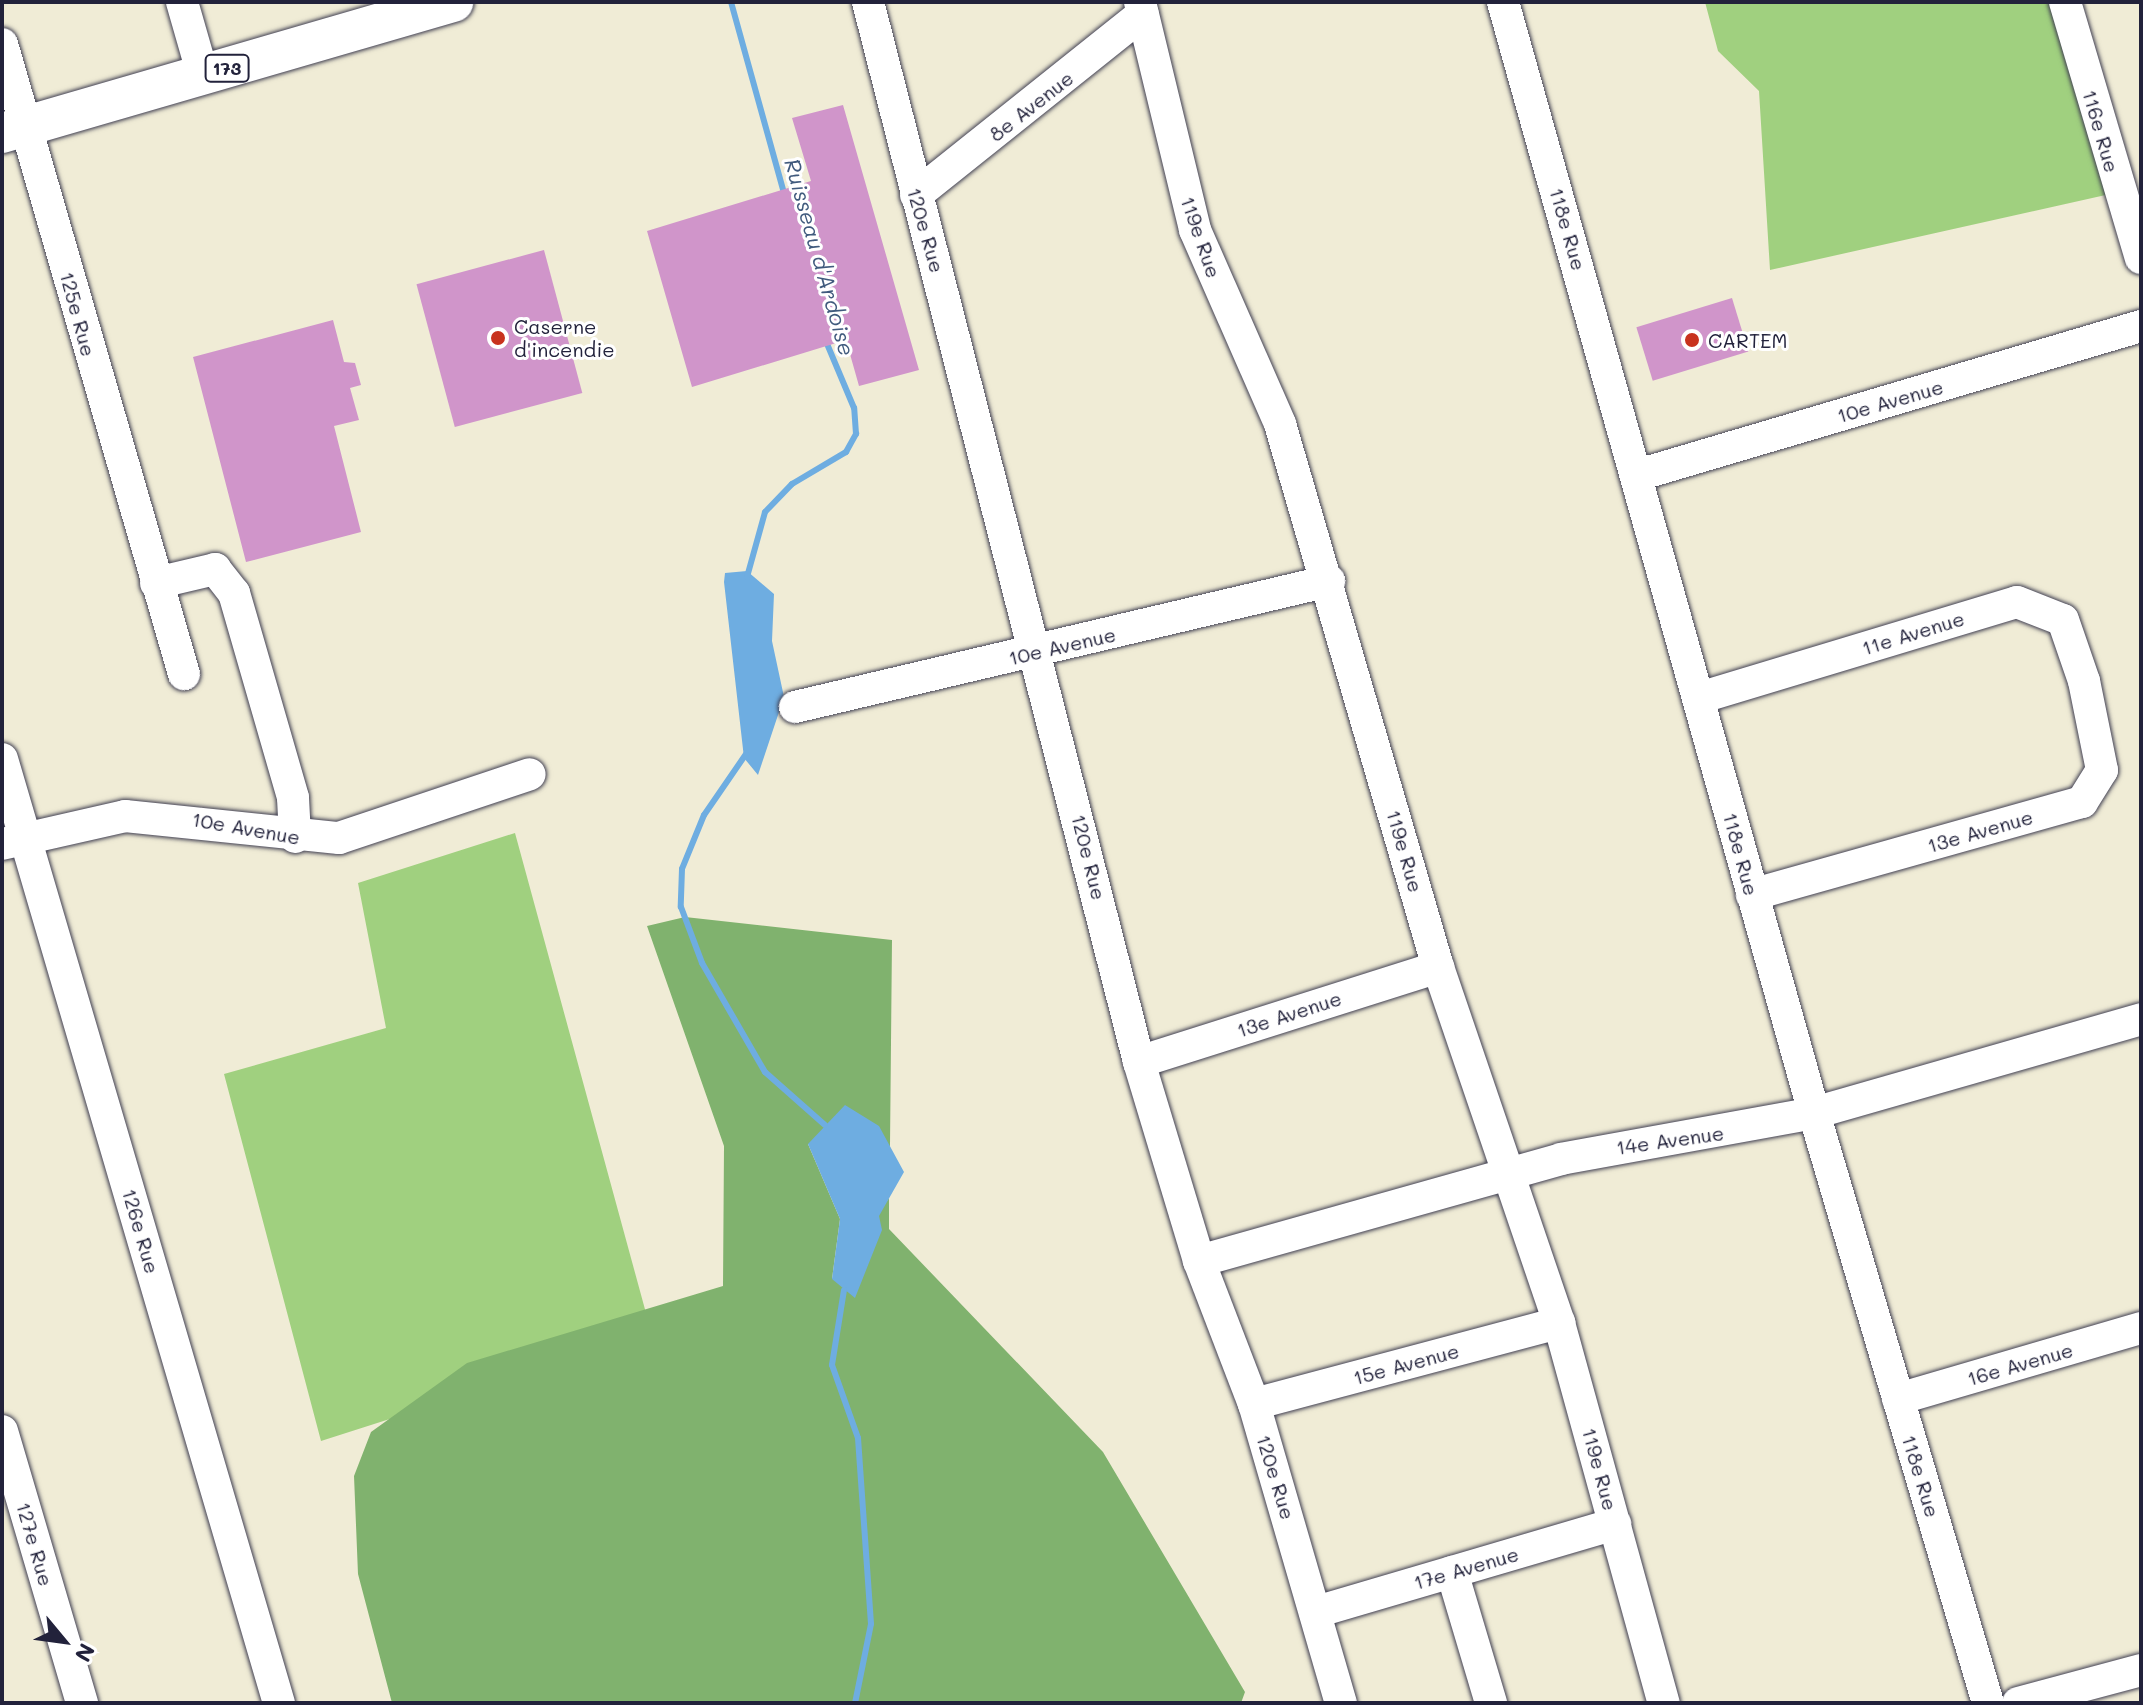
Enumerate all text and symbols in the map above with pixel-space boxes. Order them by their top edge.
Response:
road number: 173 [203,54,251,82]
street label: 8e Avenue [984,66,1078,146]
street label: 116e Rue [2078,87,2124,175]
water label: Ruisseau d'Ardoise [779,155,861,359]
street label: 120e Rue [902,185,950,275]
street label: 118e Rue [1545,185,1591,273]
street label: 119e Rue [1176,193,1226,281]
street label: 125e Rue [55,269,101,359]
place label: Caserne d'incendie [514,314,615,361]
place label: CARTEM [1708,328,1787,352]
marker: Caserne d'incendie [489,329,507,347]
marker: CARTEM [1683,331,1701,349]
street label: 10e Avenue [1834,374,1946,428]
street label: 11e Avenue [1859,606,1967,660]
street label: 10e Avenue [1006,622,1118,670]
street label: 13e Avenue [1924,804,2036,858]
street label: 10e Avenue [190,807,302,849]
street label: 119e Rue [1382,807,1428,895]
street label: 118e Rue [1718,810,1764,898]
street label: 120e Rue [1067,812,1111,902]
street label: 13e Avenue [1234,986,1344,1042]
street label: 14e Avenue [1615,1121,1725,1159]
street label: 126e Rue [117,1186,165,1276]
street label: 16e Avenue [1964,1337,2076,1391]
street label: 15e Avenue [1350,1338,1462,1390]
street label: 119e Rue [1577,1425,1623,1513]
street label: 120e Rue [1252,1432,1300,1522]
street label: 118e Rue [1897,1432,1945,1520]
street label: 127e Rue [12,1499,58,1589]
street label: 17e Avenue [1411,1542,1521,1594]
north arrow [24,1601,104,1681]
text: N [69,1639,102,1667]

